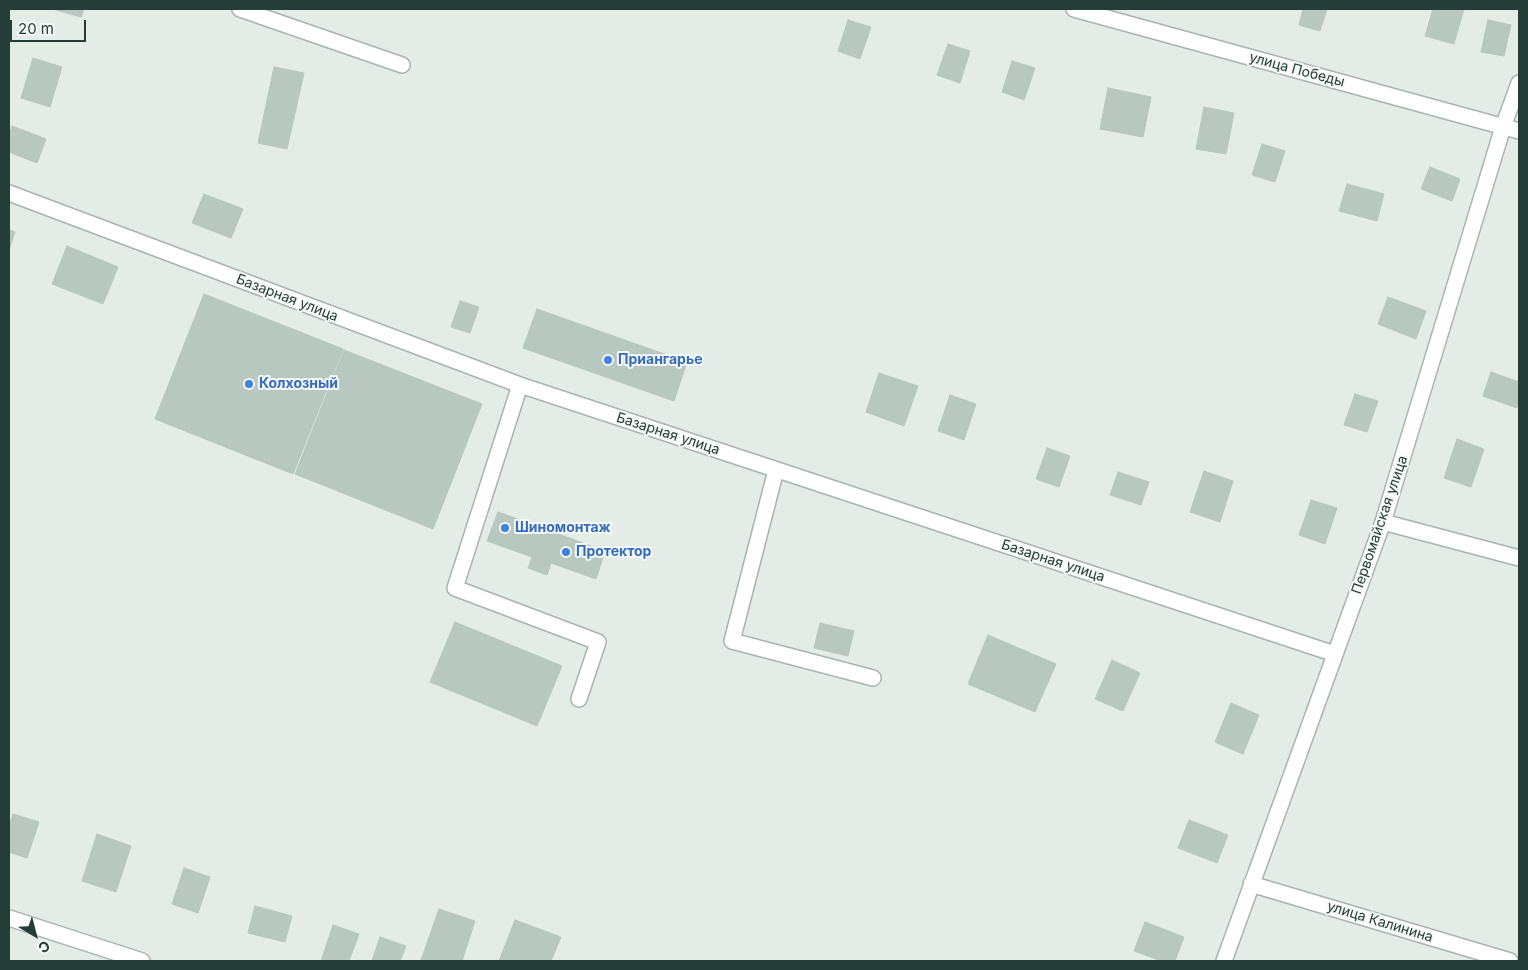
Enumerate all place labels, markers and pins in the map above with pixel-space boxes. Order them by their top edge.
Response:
place label: Приангарье [618,352,703,368]
marker: Приангарье [602,354,614,366]
place label: Колхозный [259,376,338,392]
marker: Колхозный [243,378,255,390]
place label: Шиномонтаж [515,520,611,536]
marker: Шиномонтаж [499,522,511,534]
place label: Протектор [576,544,651,560]
marker: Протектор [560,546,572,558]

